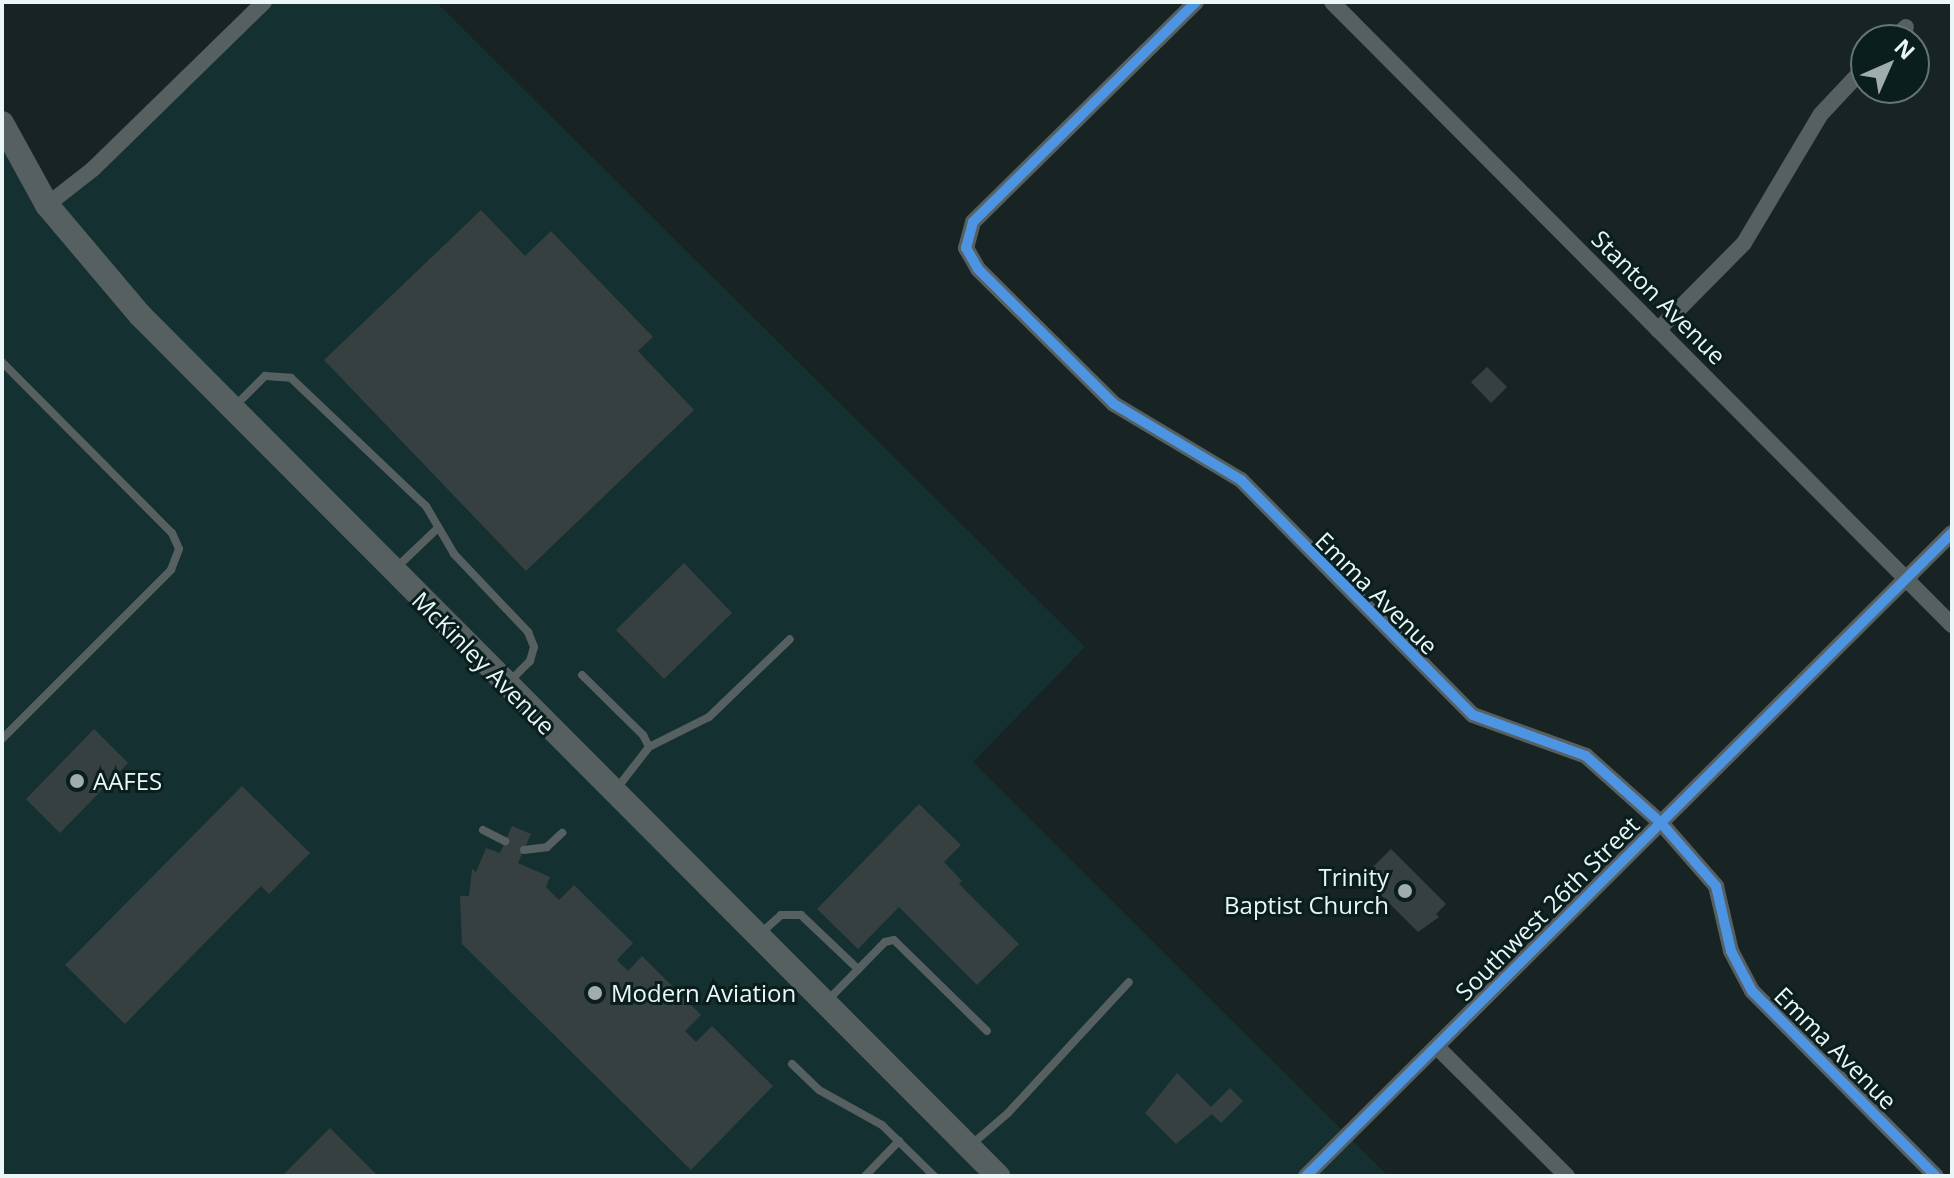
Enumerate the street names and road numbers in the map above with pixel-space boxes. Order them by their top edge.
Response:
street label: Stanton Avenue [1586,224,1732,370]
street label: Emma Avenue [1310,526,1444,660]
street label: McKinley Avenue [407,586,561,740]
street label: Southwest 26th Street [1449,810,1645,1006]
street label: Emma Avenue [1769,981,1903,1115]

